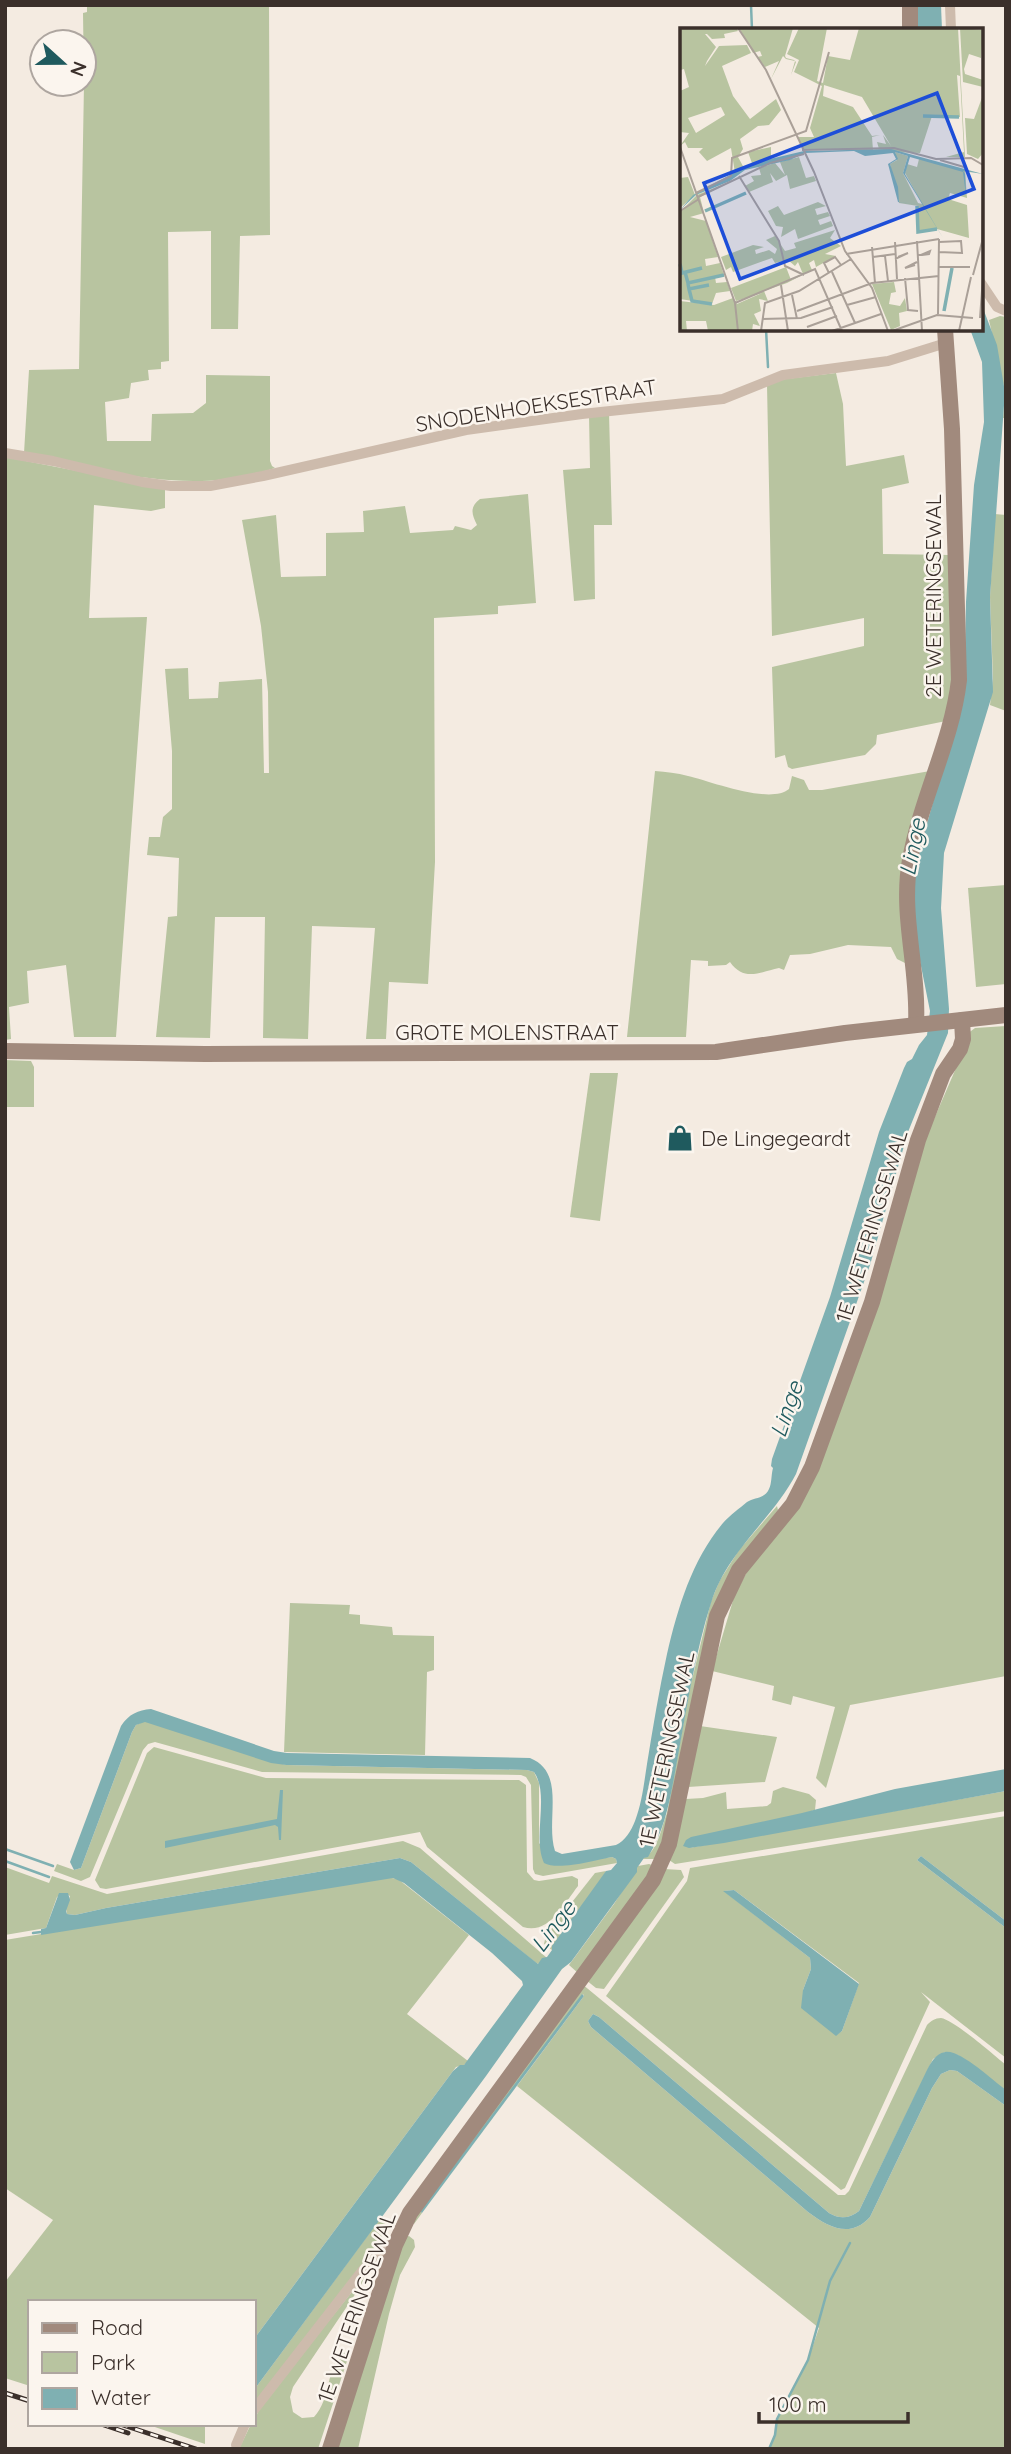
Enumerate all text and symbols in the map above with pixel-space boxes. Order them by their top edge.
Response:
north arrow [28,28,98,98]
inset map [680,28,983,331]
text: N [65,58,93,80]
street label: SNODENHOEKSESTRAAT [414,373,658,437]
street label: 2E WETERINGSEWAL [920,494,946,698]
water label: Linge [892,815,932,878]
street label: GROTE MOLENSTRAAT [395,1019,619,1045]
shop icon: De Lingegeardt [665,1123,695,1153]
place label: De Lingegeardt [701,1125,851,1151]
street label: 1E WETERINGSEWAL [829,1127,913,1325]
water label: Linge [763,1376,809,1441]
street label: 1E WETERINGSEWAL [633,1649,699,1849]
water label: Linge [524,1894,582,1958]
street label: 1E WETERINGSEWAL [311,2208,401,2406]
legend [28,2300,256,2426]
text: Road [91,2314,143,2340]
text: Park [91,2349,135,2375]
scale bar [759,2380,908,2424]
text: Water [91,2384,151,2410]
text: 100 m [769,2391,827,2417]

